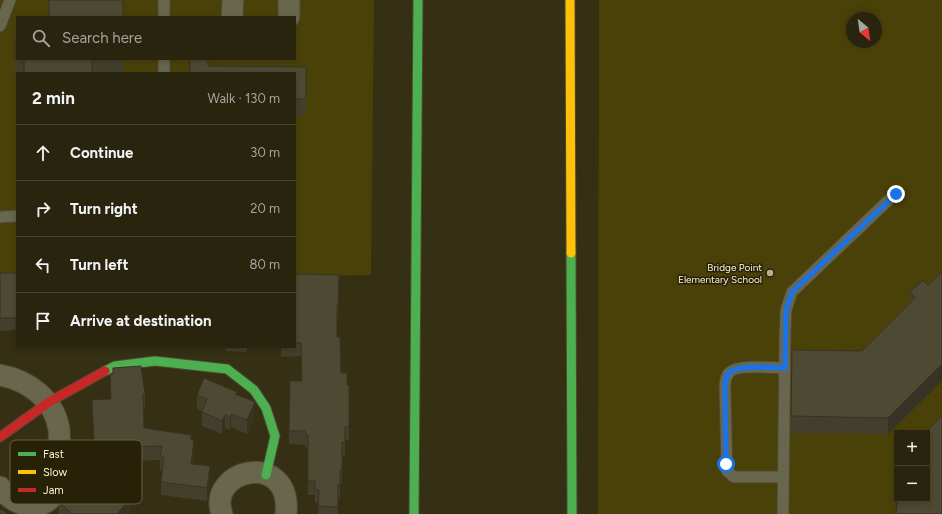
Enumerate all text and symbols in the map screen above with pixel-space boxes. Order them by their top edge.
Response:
north arrow [846,12,882,48]
search box [16,16,296,60]
icon: search [30,27,52,49]
text: Search here [62,29,142,47]
text: 2 min [32,88,75,108]
text: Walk · 130 m [207,91,280,106]
icon: ahead [32,142,54,164]
text: Continue [70,144,133,162]
text: 30 m [250,145,280,160]
route end [887,185,905,203]
icon: right [32,198,54,220]
text: Turn right [70,200,138,218]
text: 20 m [250,201,280,216]
icon: left [32,254,54,276]
text: Turn left [70,256,128,274]
text: 80 m [249,257,280,272]
place label: Bridge Point Elementary School [678,261,762,286]
marker: Bridge Point Elementary School [765,268,775,278]
icon: arrive [32,310,54,332]
text: Arrive at destination [70,312,211,330]
map controls [894,430,930,502]
button: + [894,430,930,466]
legend [10,440,142,504]
text: Fast [43,448,64,461]
route start [717,455,735,473]
text: Slow [43,466,67,479]
button: − [894,466,930,502]
text: Jam [43,484,64,497]

